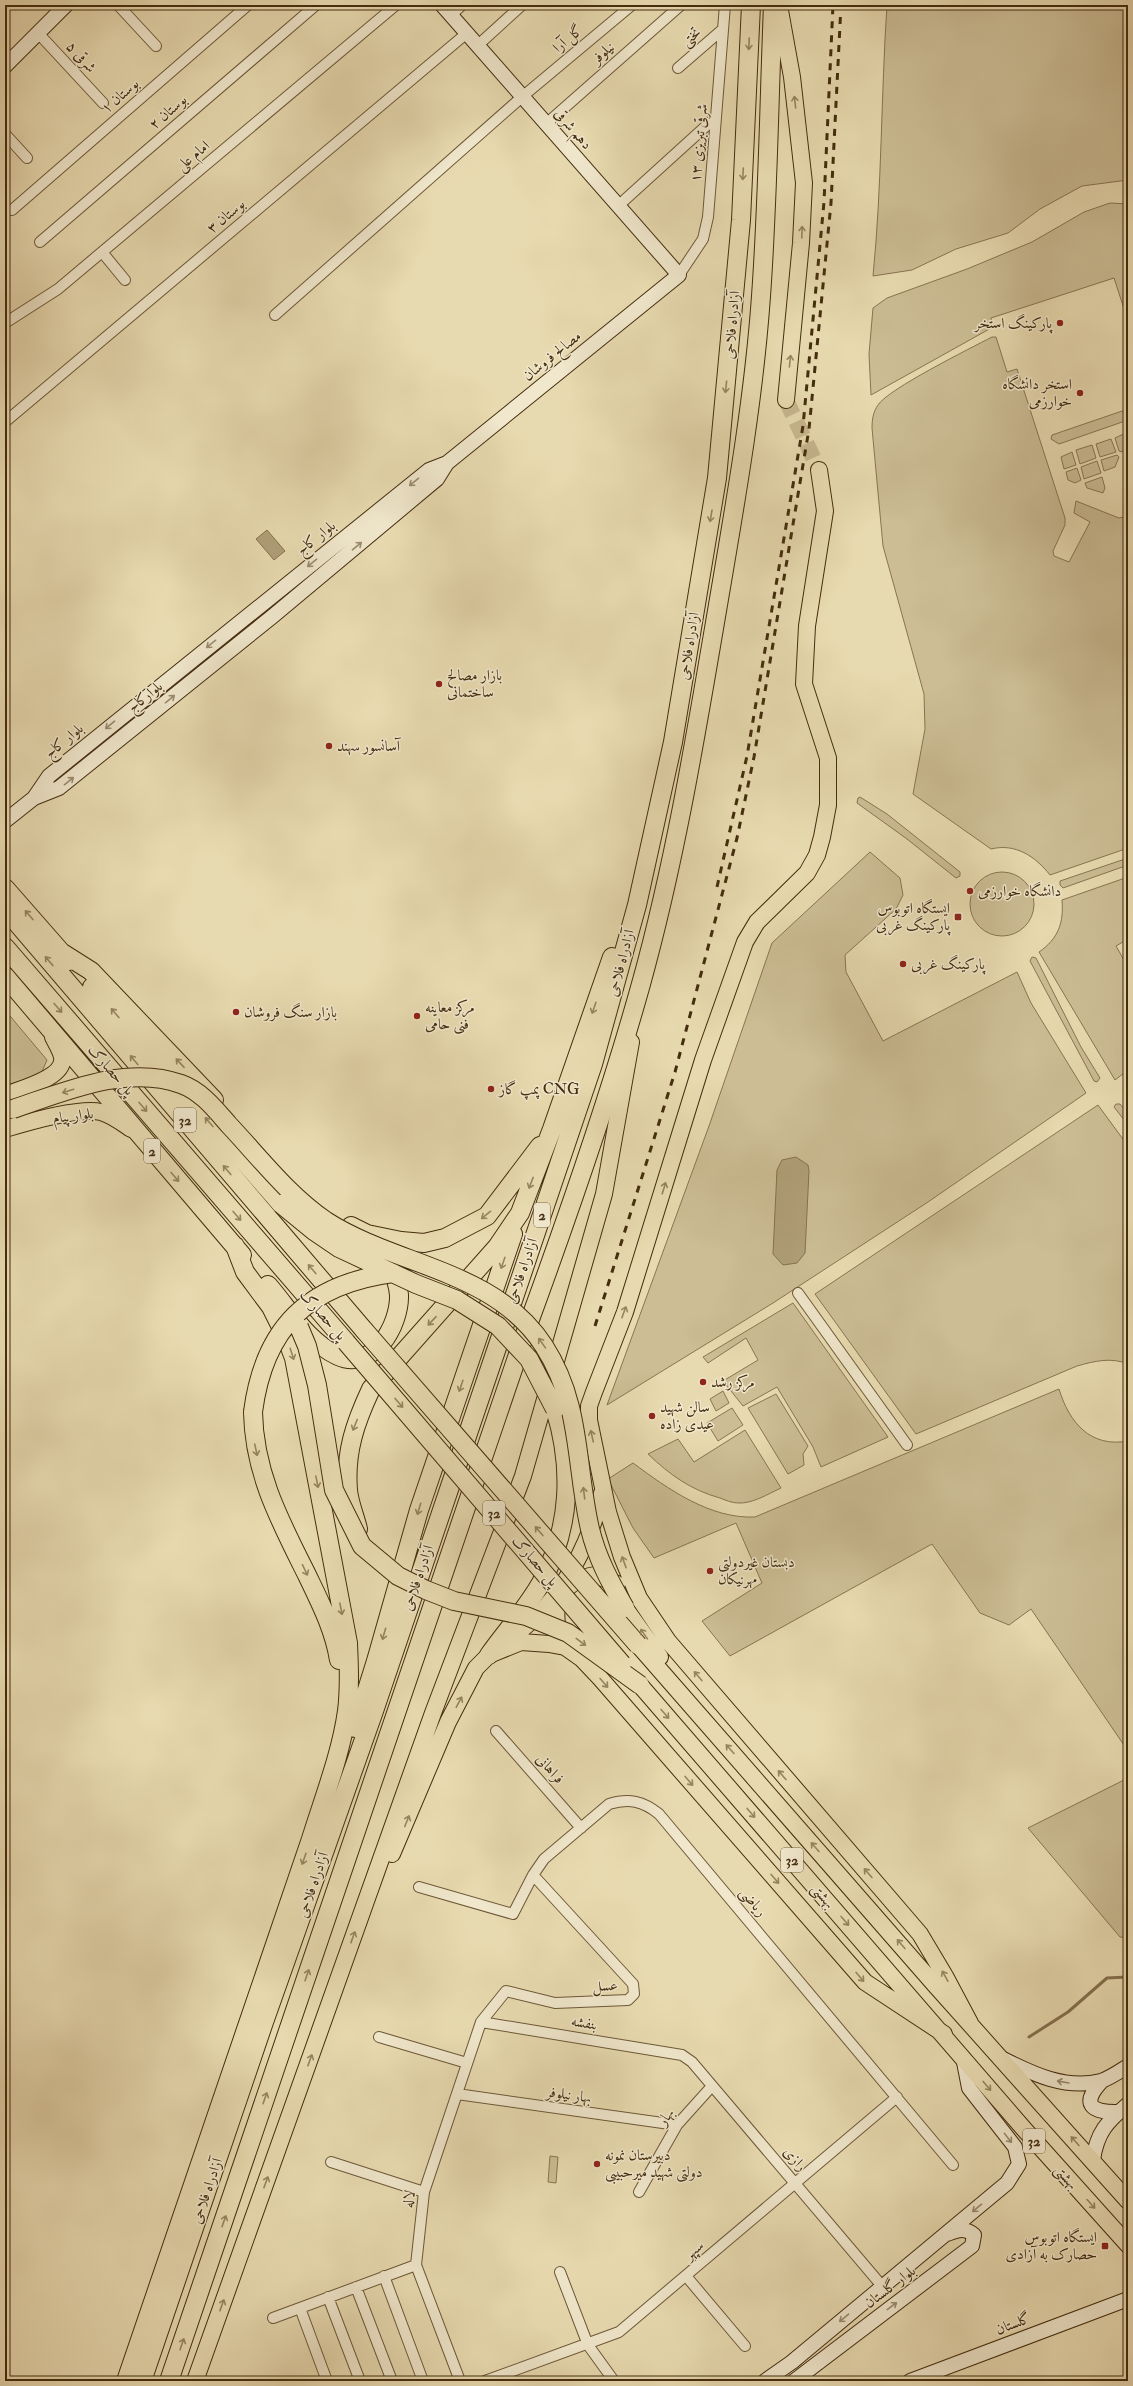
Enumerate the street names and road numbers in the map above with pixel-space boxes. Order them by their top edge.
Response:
street label: گل آرا [549,21,587,57]
street label: تختی [677,23,706,52]
street label: ۵ شرقی [62,37,100,77]
street label: نیلوفر [586,38,619,70]
street label: بوستان ۱ [97,74,143,118]
street label: بوستان ۲ [145,90,191,134]
street label: ۱۳ شرقی تبریزی [686,103,712,183]
street label: دهم شرقی [547,104,596,156]
street label: امام علی [172,136,216,178]
street label: بوستان ۳ [203,194,249,237]
street label: آزادراه فلاحی [720,288,745,360]
street label: مصالح فروشان [519,327,588,388]
street label: بلوار کاج [292,516,342,562]
street label: آزادراه فلاحی [674,609,704,681]
street label: بلوارکاج [123,677,169,719]
street label: بلوار کاج [41,719,90,765]
street label: آزادراه فلاحی [603,926,639,998]
street label: پل حصارک [83,1041,139,1101]
street label: بلوار پیام [52,1104,95,1131]
road number: 32 [174,1108,196,1132]
road number: 2 [144,1139,160,1163]
road number: 2 [534,1203,550,1227]
street label: آزادراه فلاحی [502,1234,543,1306]
street label: پل حصارک [295,1286,351,1346]
road number: 32 [483,1501,505,1525]
street label: پل حصارک [507,1532,563,1592]
street label: آزادراه فلاحی [398,1541,439,1613]
street label: فراهانی [532,1750,568,1788]
street label: آزادراه فلاحی [293,1848,334,1920]
road number: 32 [781,1848,803,1872]
street label: بهشتى [806,1879,839,1913]
street label: ریاضی [734,1883,771,1921]
street label: عسل [592,1976,618,1997]
street label: بنفشه [570,2012,598,2034]
street label: بهار نیلوفر [543,2082,593,2108]
street label: بهار [652,2104,679,2131]
road number: 32 [1023,2129,1045,2153]
street label: رازی [779,2143,811,2175]
street label: آزادراه فلاحی [187,2154,228,2226]
street label: بهشتی [1049,2160,1082,2194]
street label: لاله [398,2189,420,2209]
street label: سپهر [678,2236,708,2265]
street label: بلوار گلستان [860,2261,920,2313]
street label: گلستان [993,2309,1033,2339]

